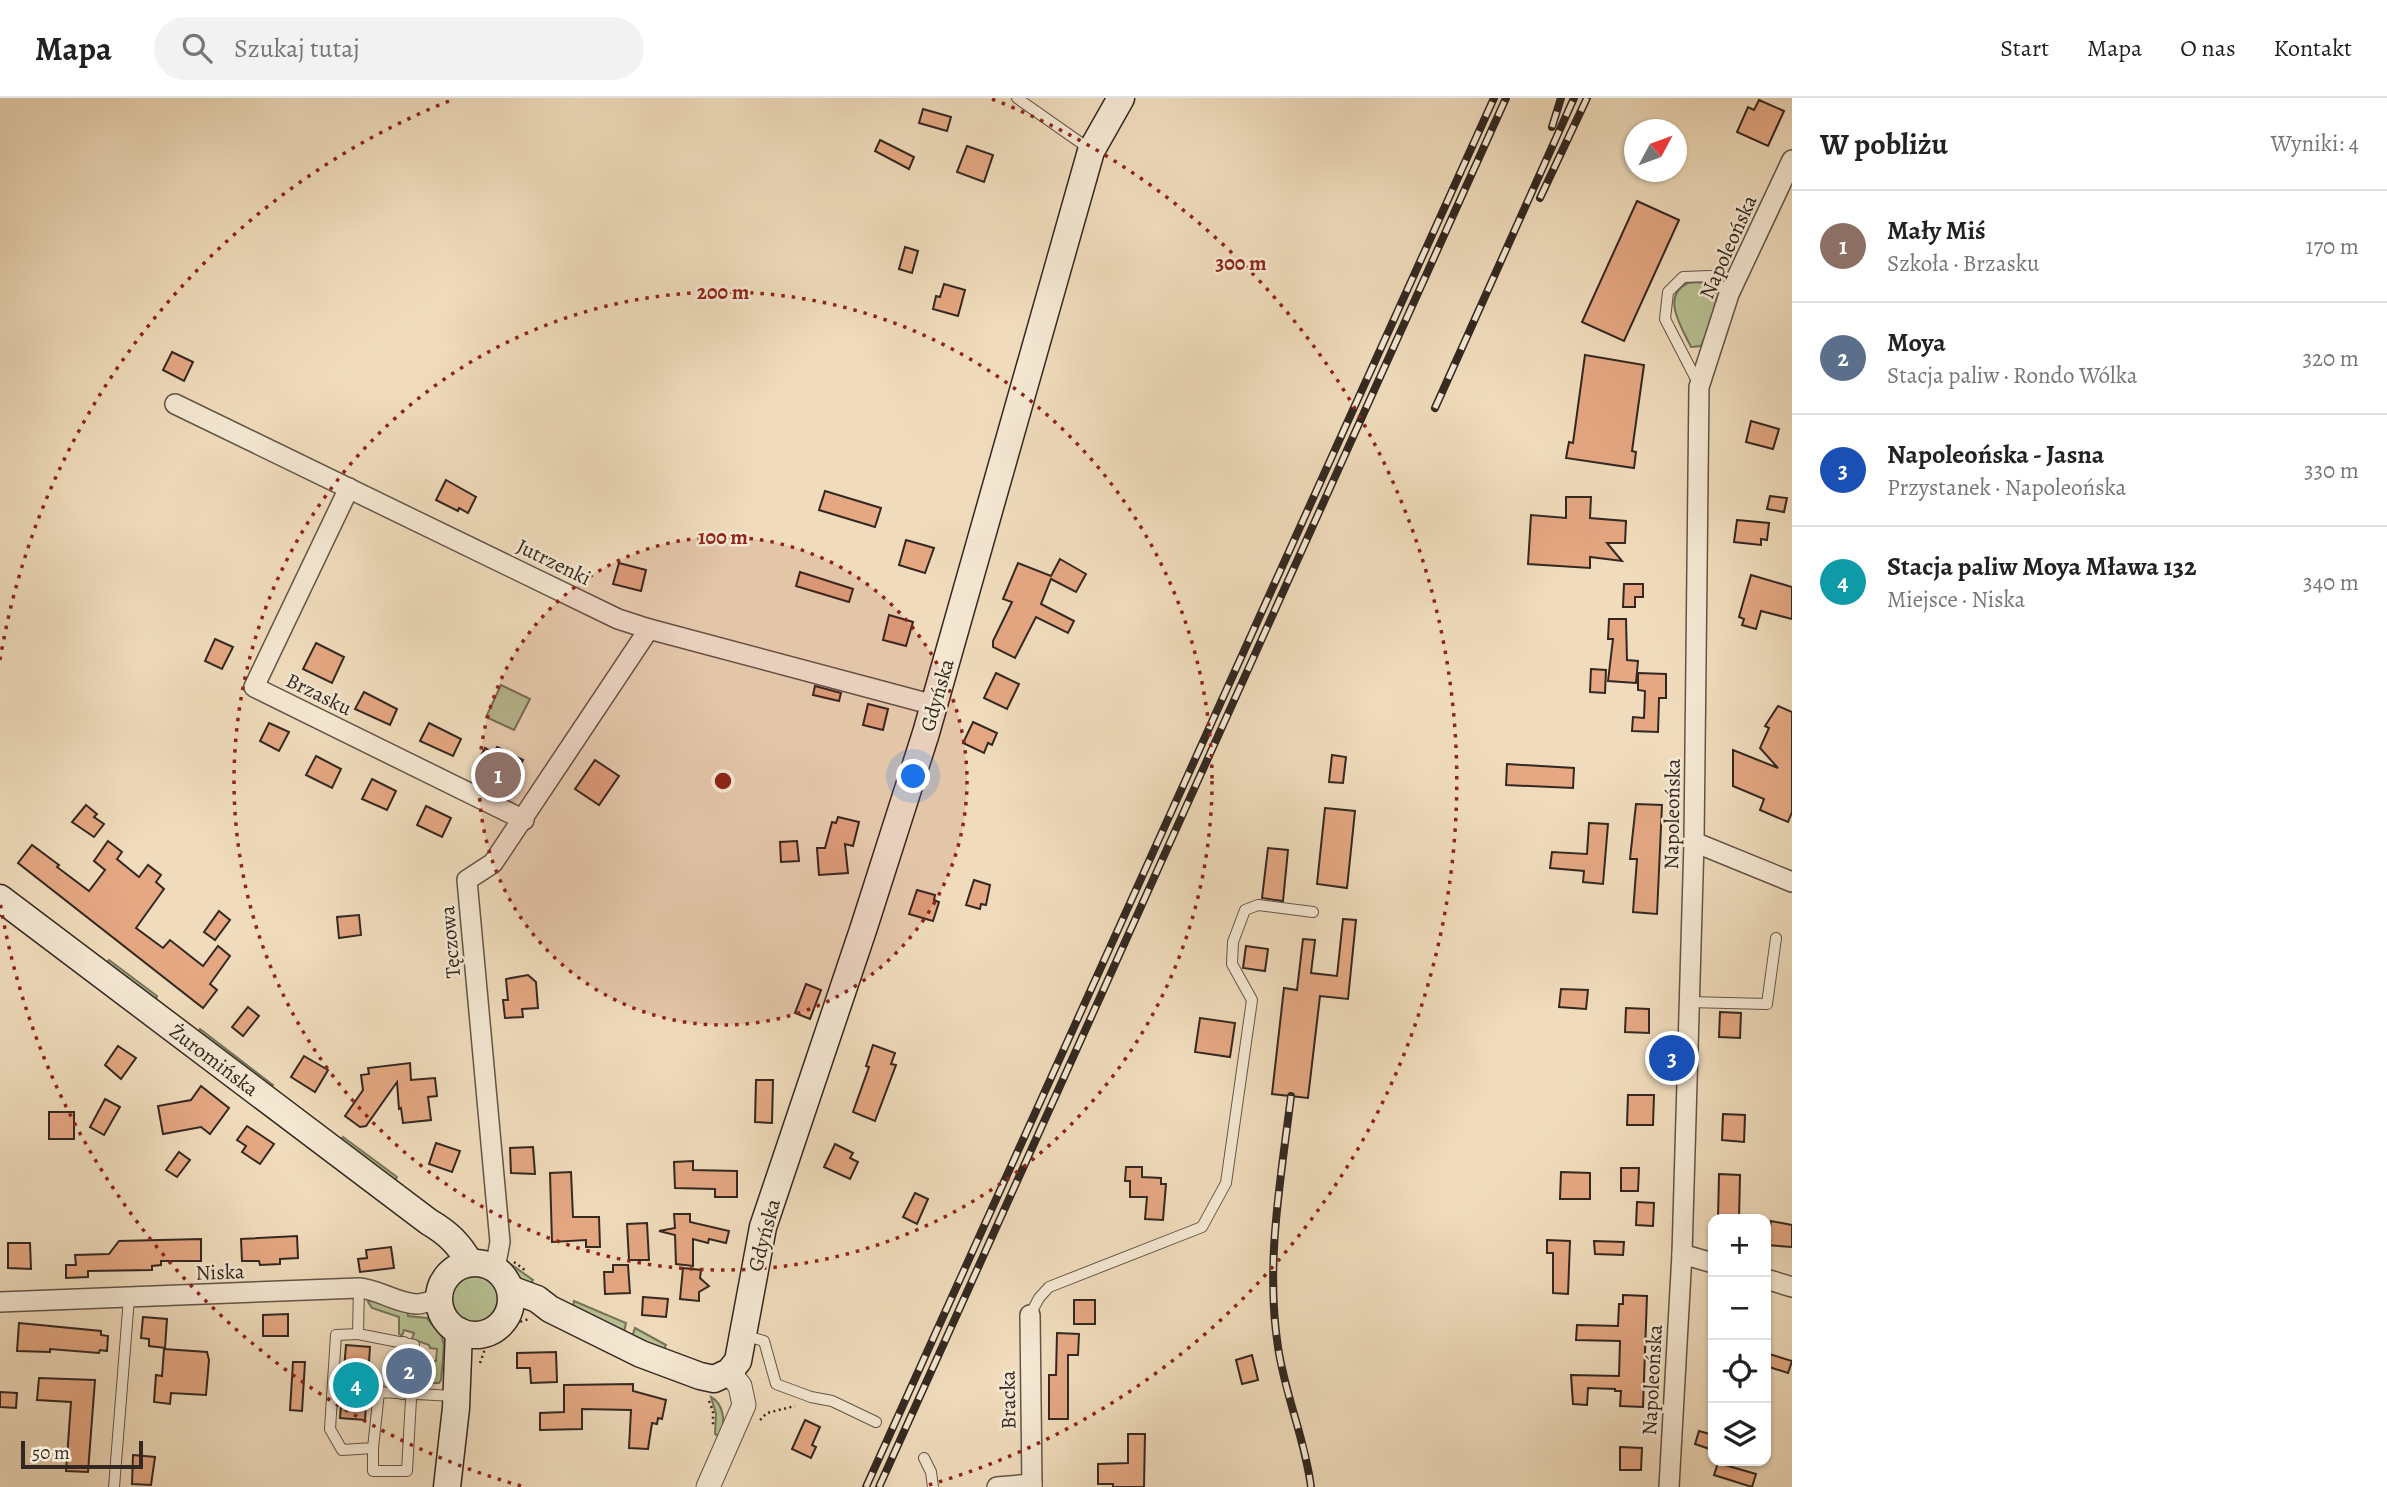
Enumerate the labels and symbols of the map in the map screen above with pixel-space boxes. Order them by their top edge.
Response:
north arrow [1624,119,1687,182]
street label: Napoleońska [1693,190,1763,303]
text: 300 m [1215,249,1267,277]
text: 200 m [697,278,750,306]
text: 100 m [698,523,748,551]
street label: Jutrzenki [512,532,596,592]
street label: Gdyńska [913,655,961,735]
street label: Brzasku [281,666,357,722]
pin: 1 [475,749,521,801]
street label: Napoleońska [1657,758,1687,870]
your location [896,759,930,793]
centre of rings [711,769,735,793]
street label: Tęczowa [433,904,467,979]
street label: Żuromińska [164,1017,264,1103]
pin: 3 [1649,1032,1695,1084]
street label: Gdyńska [741,1195,787,1274]
street label: Niska [195,1257,245,1287]
street label: Napoleońska [1635,1324,1669,1436]
pin: 2 [386,1345,432,1397]
pin: 4 [333,1359,379,1411]
street label: Bracka [993,1370,1023,1430]
scale bar [21,1438,144,1470]

